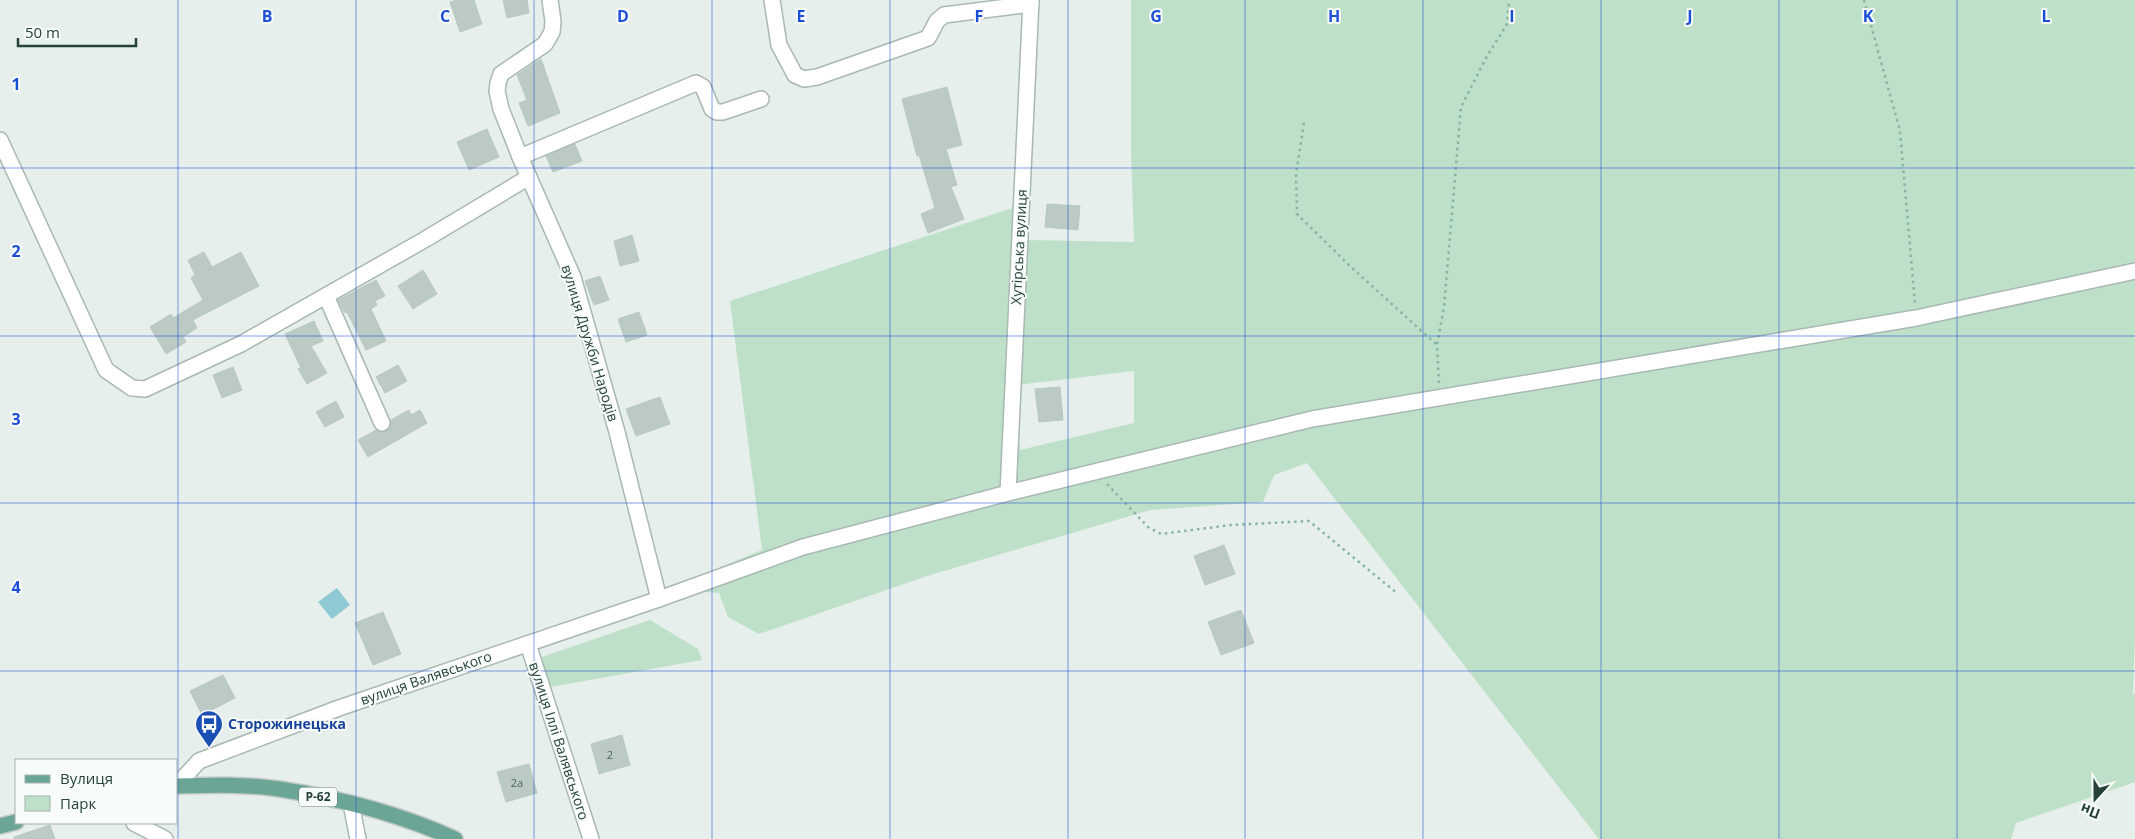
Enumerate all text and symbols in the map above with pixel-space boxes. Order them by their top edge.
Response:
text: B [262,5,272,27]
text: C [440,5,450,27]
text: D [617,5,629,27]
text: E [797,5,806,27]
text: F [975,5,983,27]
text: G [1150,5,1162,27]
text: H [1328,5,1340,27]
text: I [1509,5,1515,27]
text: J [1685,5,1693,27]
text: K [1863,5,1874,27]
text: L [2041,5,2051,27]
scale bar [18,15,135,47]
text: 50 m [25,22,60,42]
text: 1 [11,73,21,95]
street label: Хутірська вулиця [1006,189,1031,305]
text: 2 [11,240,21,262]
street label: вулиця Дружби Народів [558,262,623,424]
text: 3 [11,408,21,430]
text: 4 [11,576,21,598]
street label: вулиця Валявського [358,646,494,709]
street label: вулиця Іллі Валявського [525,659,594,822]
bus stop icon: Сторожинецька [194,709,224,748]
place label: Сторожинецька [228,714,346,733]
house number: 2 [607,747,613,762]
legend [15,759,178,824]
text: Вулиця [60,768,113,788]
north arrow [2070,774,2120,824]
house number: 2а [511,775,523,790]
road number: Р-62 [299,788,337,806]
text: Парк [60,793,96,813]
text: Пн [2078,799,2103,824]

